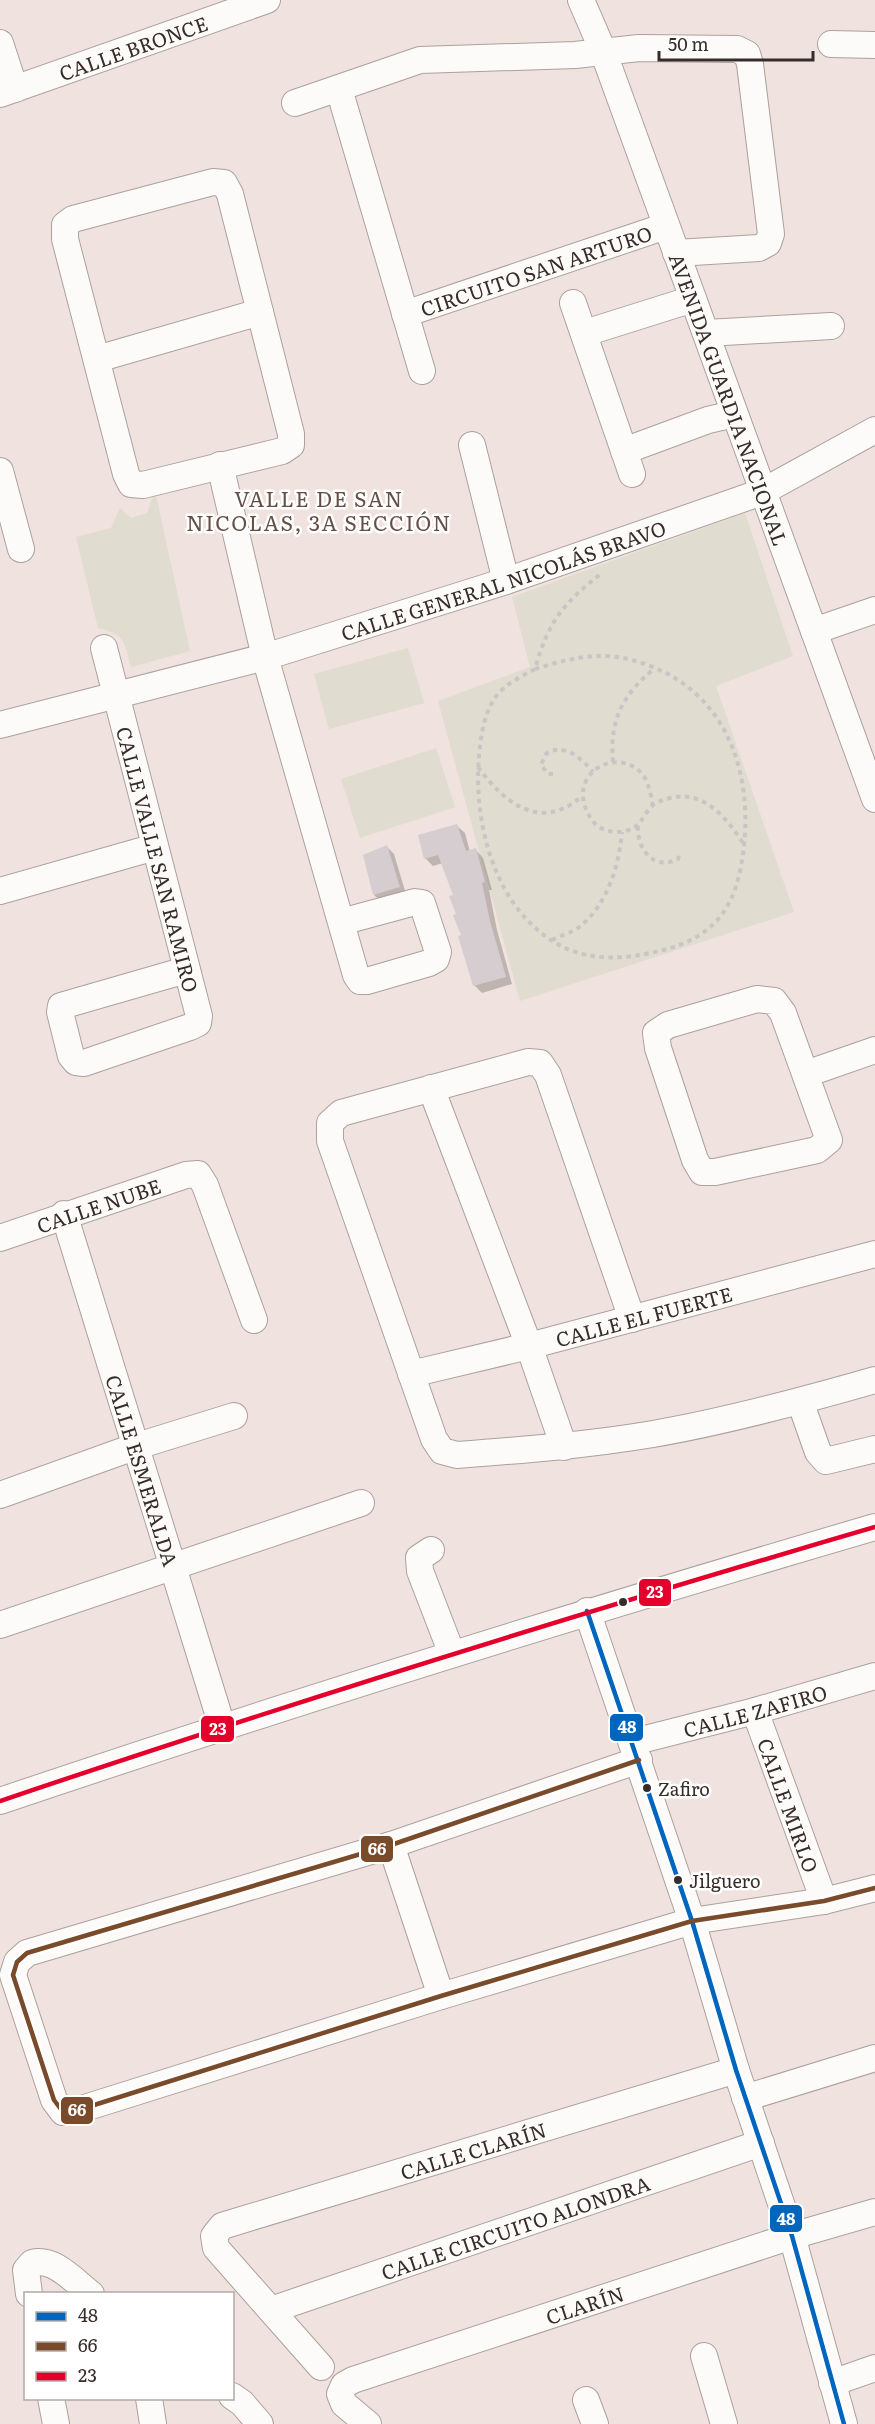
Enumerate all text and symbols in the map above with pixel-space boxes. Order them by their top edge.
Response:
street label: CALLE BRONCE [54,7,212,87]
scale bar [659,24,814,62]
text: 50 m [668,30,709,57]
street label: CIRCUITO SAN ARTURO [416,217,656,323]
street label: AVENIDA GUARDIA NACIONAL [663,249,797,550]
district label: VALLE DE SAN NICOLAS, 3A SECCIÓN [186,482,452,537]
street label: CALLE GENERAL NICOLÁS BRAVO [337,512,670,647]
street label: CALLE VALLE SAN RAMIRO [110,723,207,995]
street label: CALLE NUBE [32,1170,165,1240]
street label: CALLE EL FUERTE [552,1278,735,1353]
street label: CALLE ESMERALDA [99,1371,187,1570]
line badge: 23 [638,1578,672,1607]
text: 23 [646,1579,664,1603]
unlabelled marker [617,1596,629,1608]
street label: CALLE ZAFIRO [680,1676,830,1744]
line badge: 48 [609,1713,644,1742]
text: 48 [617,1714,637,1738]
line badge: 23 [200,1715,235,1743]
text: 23 [209,1716,227,1740]
street label: CALLE MIRLO [751,1734,827,1876]
place label: Zafiro [658,1775,710,1802]
marker: Zafiro [641,1782,653,1794]
line badge: 66 [360,1835,394,1863]
text: 66 [368,1836,386,1860]
place label: Jilguero [689,1867,760,1894]
marker: Jilguero [672,1874,684,1886]
line badge: 66 [60,2096,94,2125]
text: 66 [68,2097,86,2121]
street label: CALLE CLARÍN [396,2113,550,2186]
street label: CALLE CIRCUITO ALONDRA [377,2167,654,2286]
line badge: 48 [769,2204,803,2233]
text: 48 [776,2206,796,2230]
street label: CLARÍN [542,2277,628,2331]
legend [24,2292,234,2400]
text: 48 [78,2301,98,2328]
text: 66 [78,2331,98,2358]
text: 23 [78,2361,97,2388]

